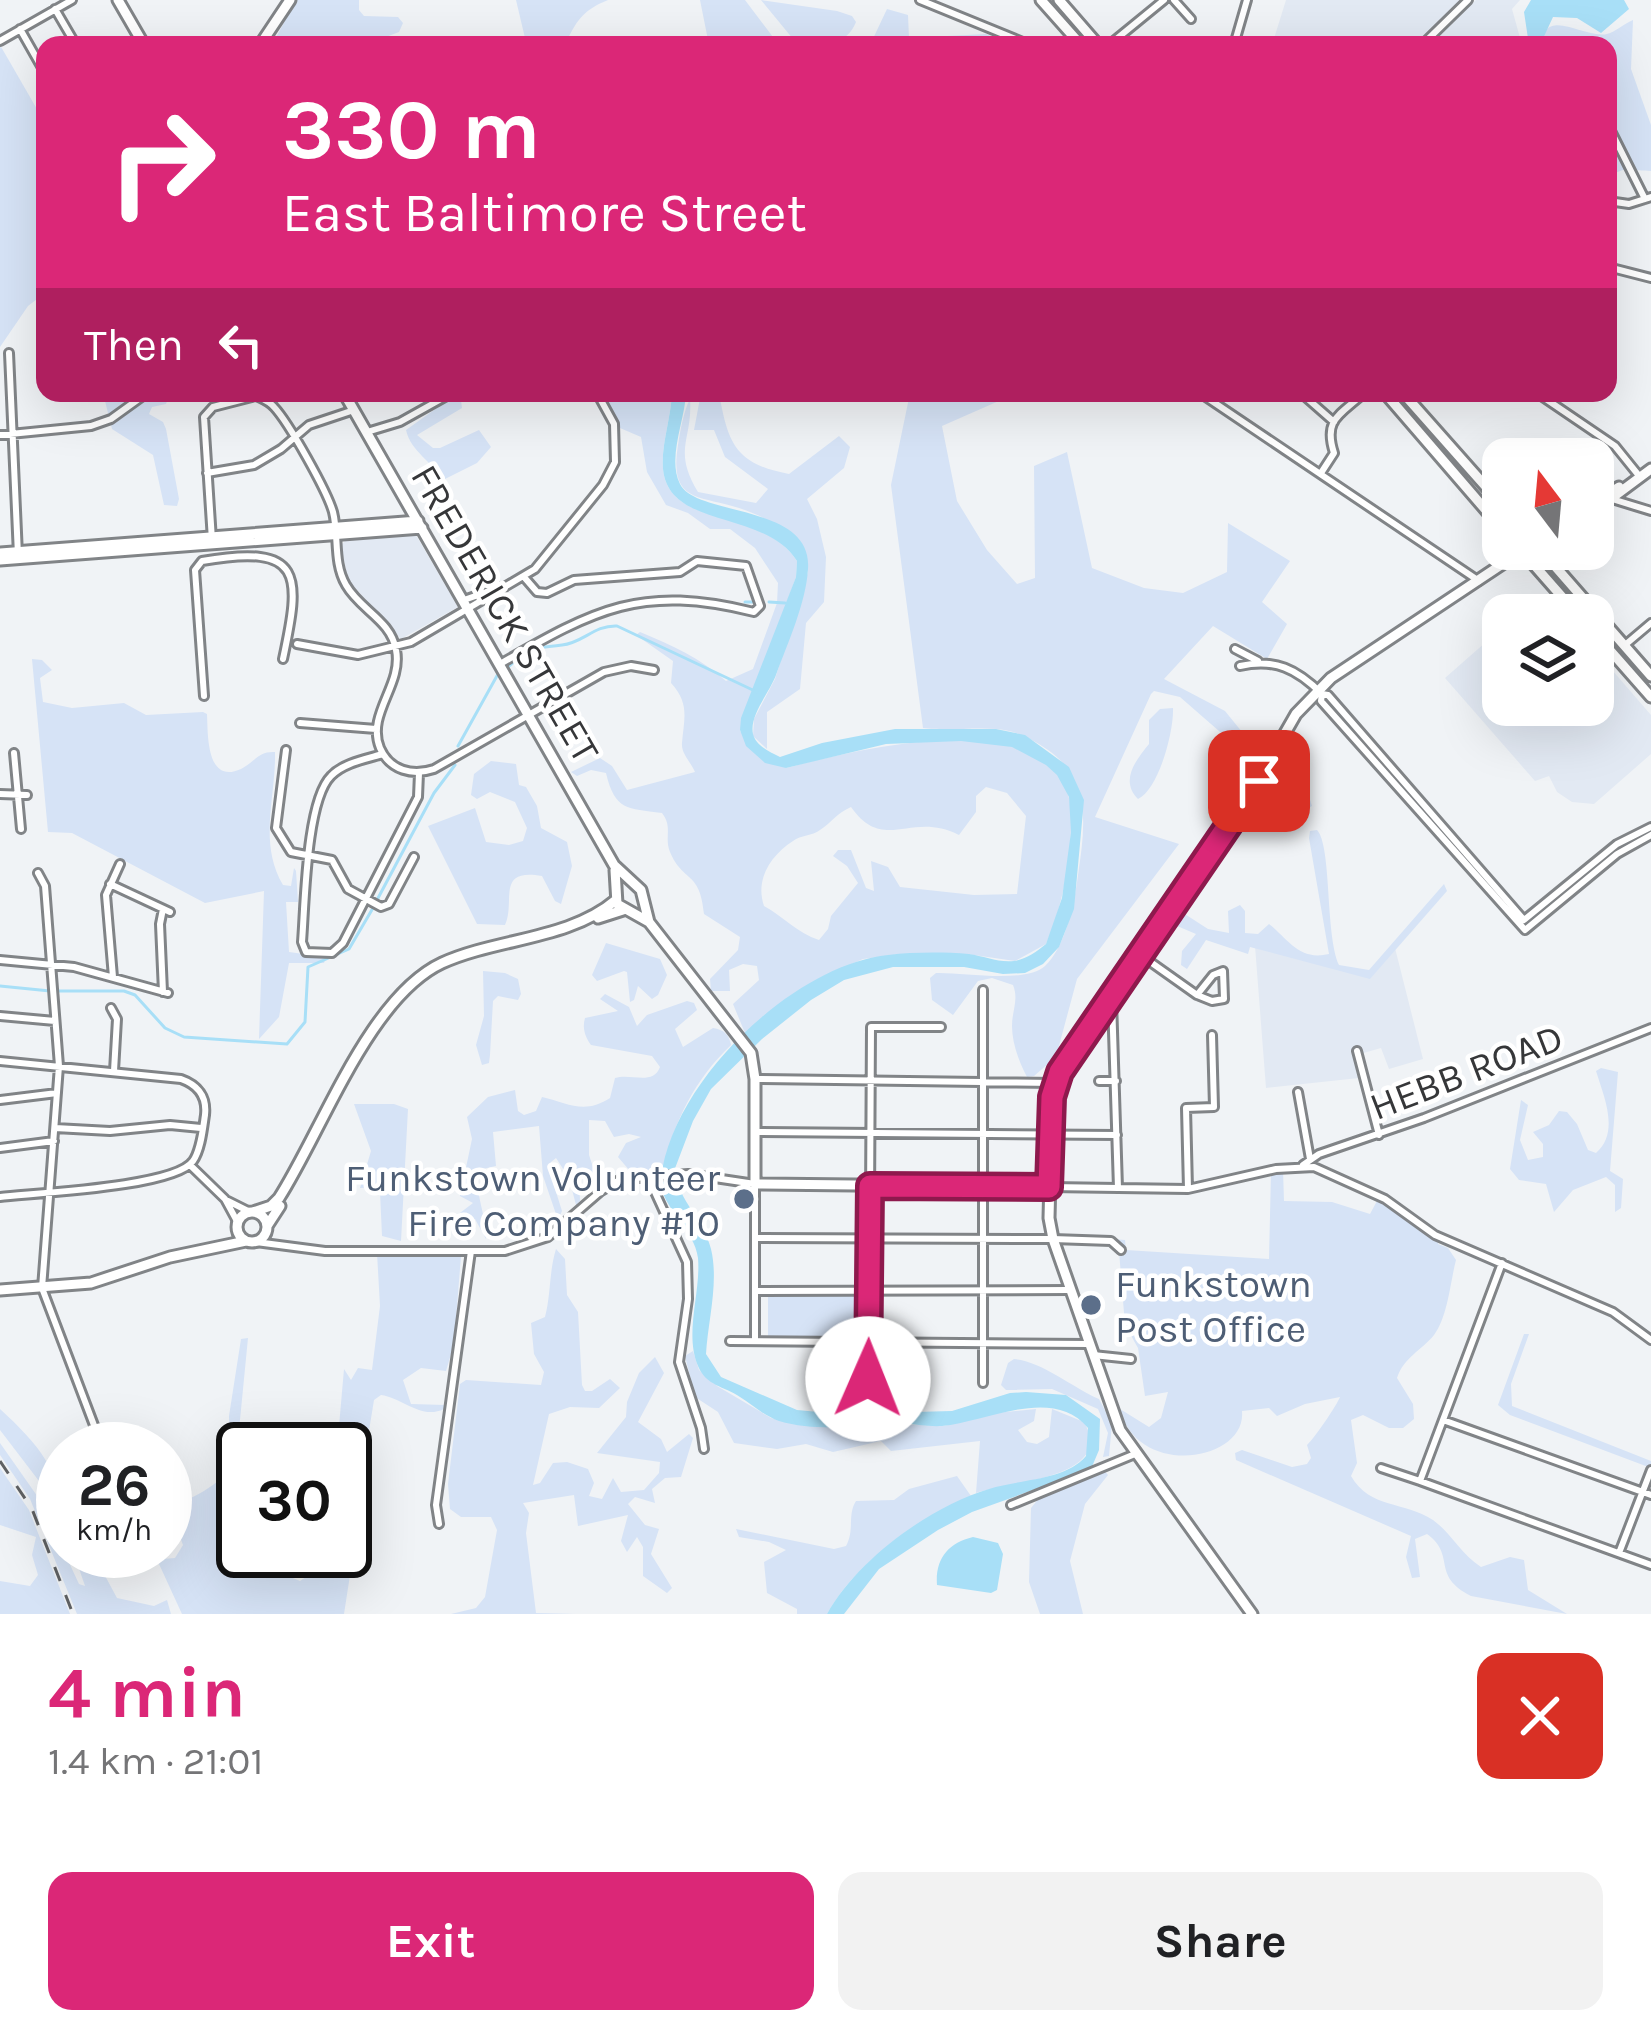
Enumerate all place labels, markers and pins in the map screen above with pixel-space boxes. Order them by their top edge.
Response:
pin [1208,730,1310,832]
place label: Funkstown Volunteer Fire Company #10 [345,1155,721,1246]
marker: Funkstown Volunteer Fire Company #10 [731,1186,757,1212]
place label: Funkstown Post Office [1115,1261,1312,1352]
marker: Funkstown Post Office [1078,1292,1104,1318]

